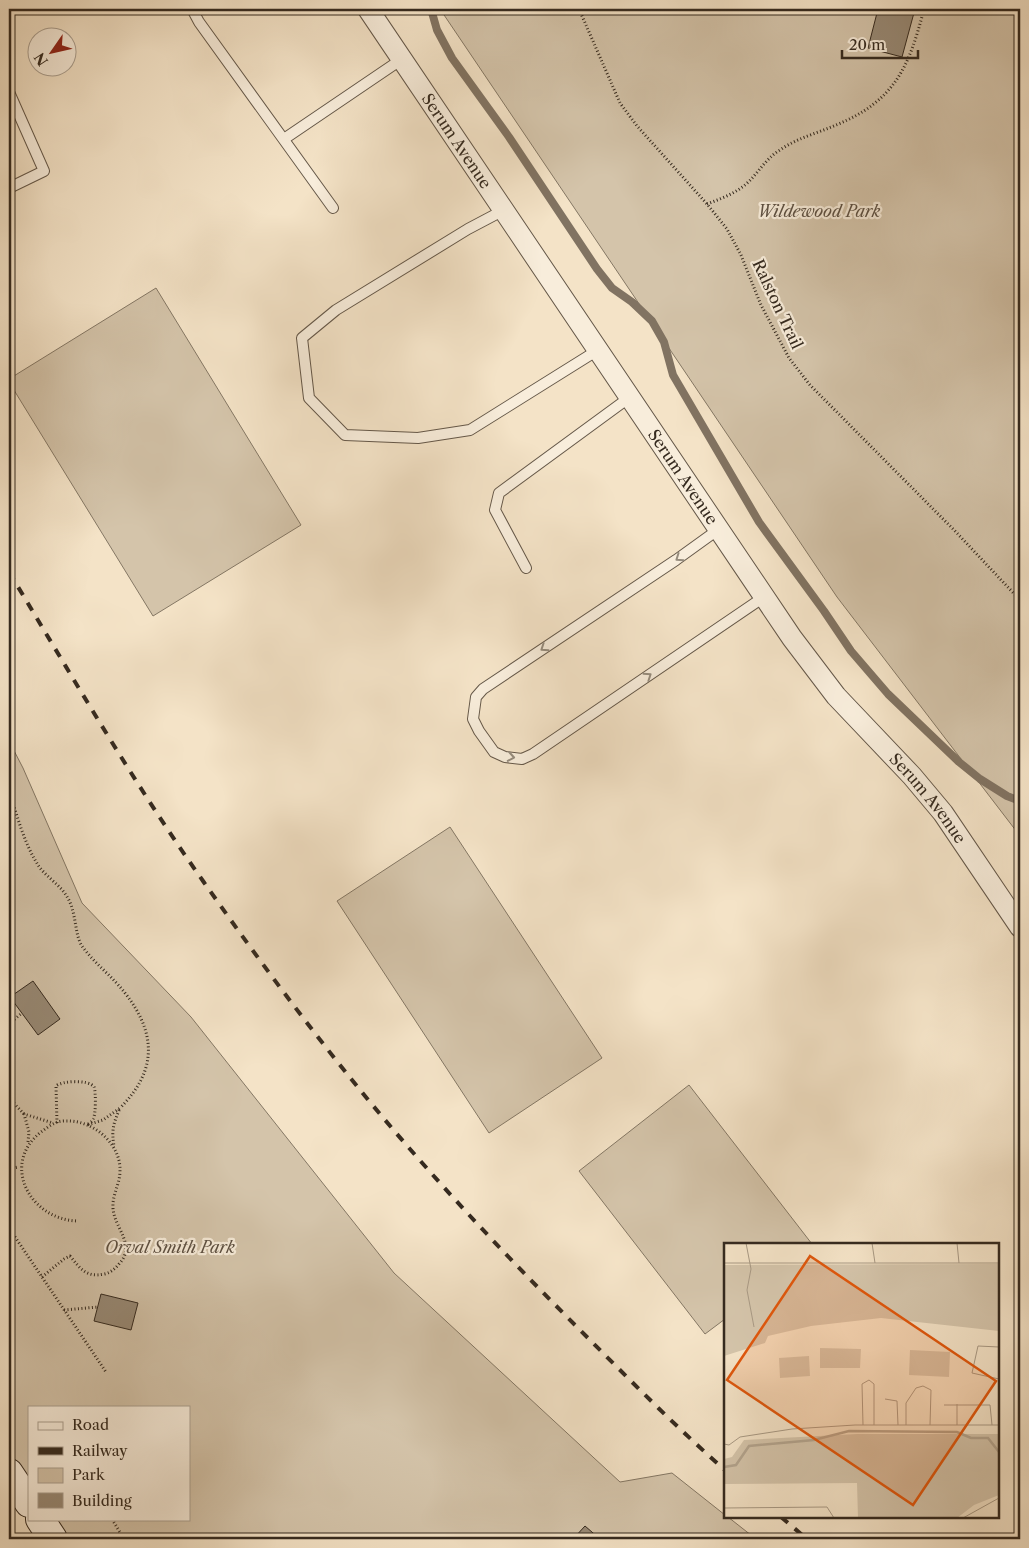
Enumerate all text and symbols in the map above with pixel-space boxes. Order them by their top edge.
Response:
north arrow [28,28,78,78]
scale bar [842,28,918,60]
text: 20 m [849,35,885,54]
text: N [30,49,52,69]
street label: Serum Avenue [418,89,496,192]
park label: Wildewood Park [758,201,881,221]
street label: Ralston Trail [748,256,808,352]
street label: Serum Avenue [644,425,722,528]
one-way arrow [675,552,685,561]
one-way arrow [540,642,549,652]
one-way arrow [642,673,652,682]
street label: Serum Avenue [885,749,971,847]
one-way arrow [506,751,515,761]
park label: Orval Smith Park [105,1237,236,1257]
inset map [724,1243,999,1518]
legend [28,1406,190,1520]
text: Road [72,1415,109,1434]
text: Railway [72,1441,128,1460]
text: Park [72,1465,106,1484]
text: Building [72,1491,132,1510]

